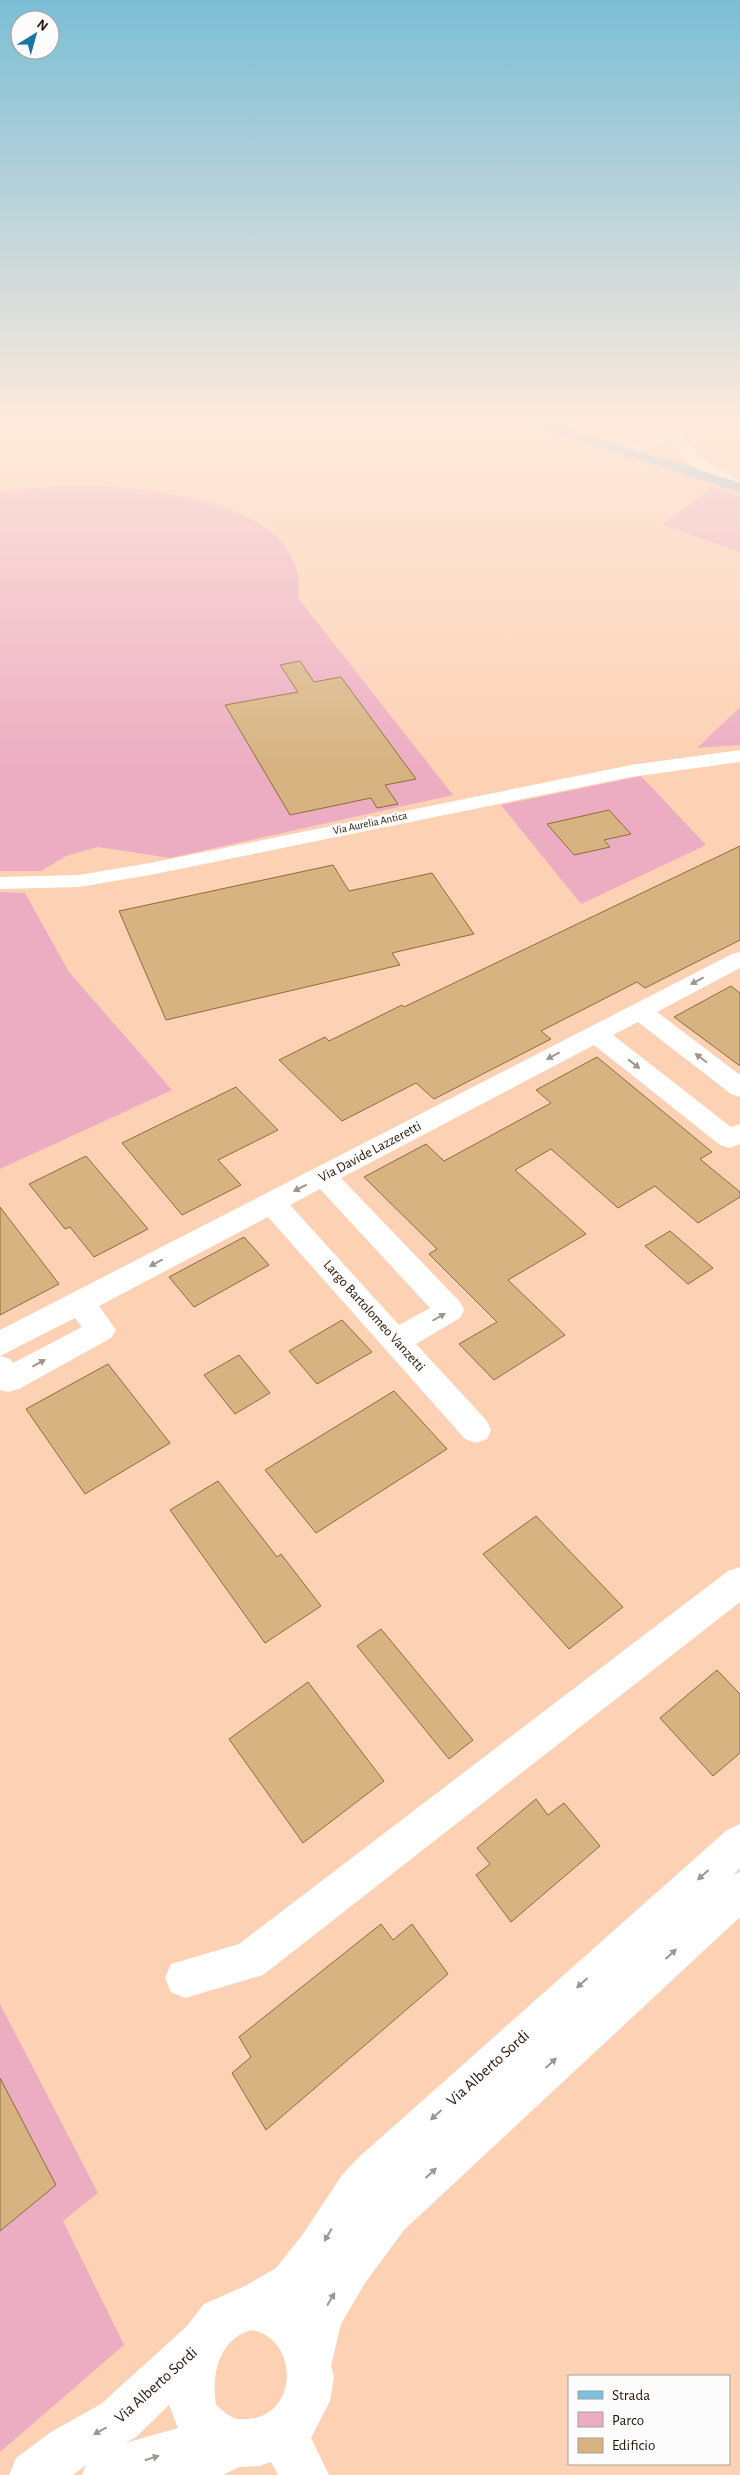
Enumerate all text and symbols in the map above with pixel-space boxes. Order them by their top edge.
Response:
north arrow [10,10,60,60]
text: N [34,17,50,34]
street label: Via Aurelia Antica [332,810,408,836]
one-way arrow [690,977,704,985]
one-way arrow [545,1052,560,1060]
one-way arrow [694,1053,708,1063]
one-way arrow [627,1059,640,1070]
street label: Via Davide Lazzeretti [316,1119,424,1185]
one-way arrow [293,1184,307,1192]
street label: Largo Bartolomeo Vanzetti [321,1258,427,1374]
one-way arrow [149,1259,163,1267]
one-way arrow [431,1313,446,1321]
one-way arrow [31,1359,46,1367]
one-way arrow [698,1869,710,1881]
one-way arrow [665,1948,677,1960]
one-way arrow [576,1978,589,1989]
street label: Via Alberto Sordi [444,2027,532,2109]
one-way arrow [545,2057,557,2069]
one-way arrow [429,2110,442,2121]
one-way arrow [425,2167,438,2178]
one-way arrow [323,2229,332,2242]
one-way arrow [326,2293,335,2306]
street label: Via Alberto Sordi [112,2344,200,2426]
legend [568,2375,730,2465]
text: Strada [612,2388,650,2403]
text: Parco [612,2413,644,2428]
one-way arrow [93,2427,108,2435]
text: Edificio [612,2438,655,2453]
one-way arrow [145,2454,160,2462]

